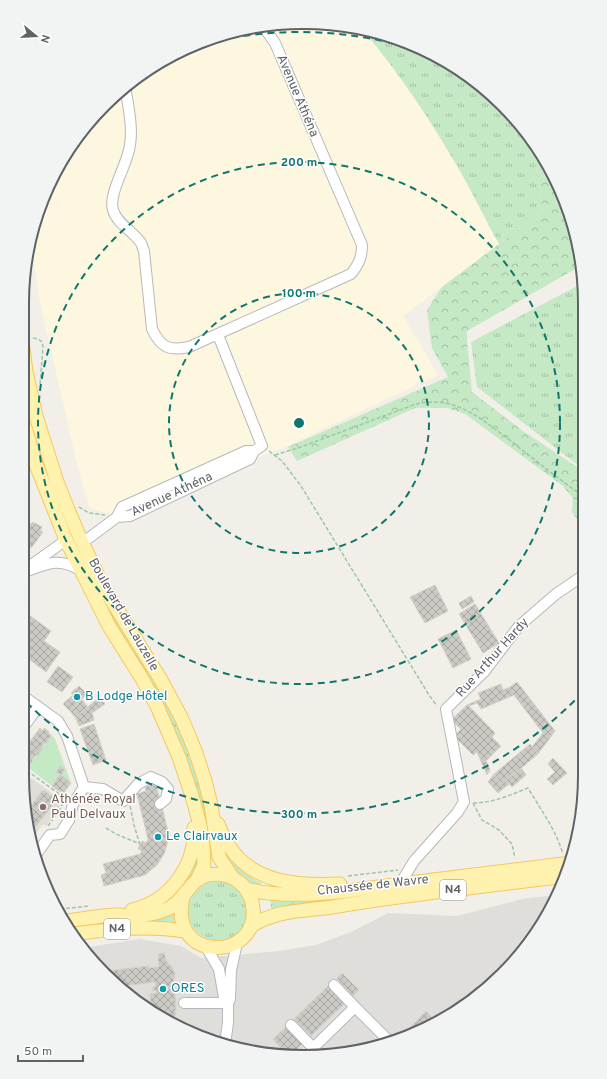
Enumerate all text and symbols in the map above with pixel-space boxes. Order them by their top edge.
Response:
north arrow [16,16,56,56]
text: N [37,33,52,45]
street label: Avenue Athéna [272,52,322,140]
text: 200 m [281,155,317,171]
text: 100 m [282,286,316,302]
centre of rings [292,416,306,430]
street label: Avenue Athéna [129,469,215,521]
street label: Boulevard de Lauzelle [84,556,162,674]
street label: Rue Arthur Hardy [453,615,533,701]
place label: B Lodge Hôtel [85,689,167,705]
marker: B Lodge Hôtel [72,692,82,702]
place label: Athénée Royal Paul Delvaux [51,792,136,823]
marker: Athénée Royal Paul Delvaux [38,802,48,812]
text: 300 m [281,807,317,823]
place label: Le Clairvaux [166,829,238,845]
marker: Le Clairvaux [153,832,163,842]
street label: Chaussée de Wavre [316,872,430,900]
road number: N4 [440,880,466,900]
road number: N4 [104,919,130,939]
place label: ORES [171,981,205,997]
marker: ORES [158,984,168,994]
scale bar [18,1037,83,1063]
text: 50 m [24,1044,52,1060]

